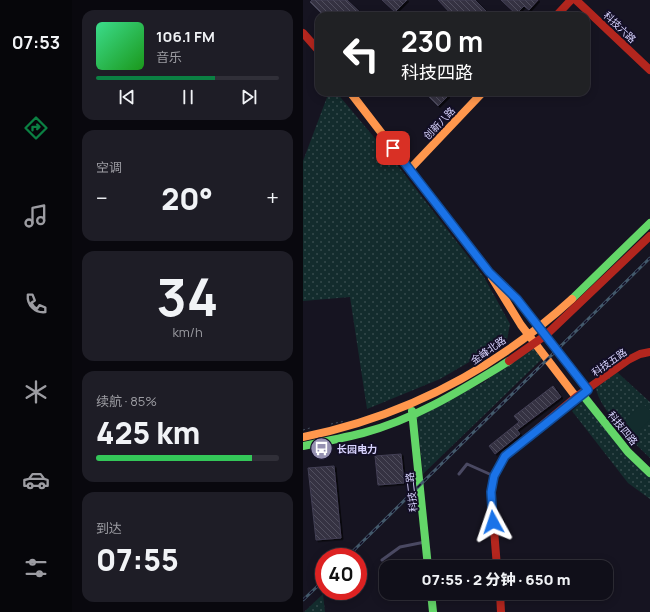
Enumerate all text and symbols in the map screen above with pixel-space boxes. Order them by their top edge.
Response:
street label: 科技六路 [601,8,639,46]
text: 230 m [401,22,483,60]
text: 106.1 FM [156,26,215,47]
icon: left [335,28,387,80]
text: 07:53 [12,30,60,54]
text: 音乐 [156,48,182,66]
text: 科技四路 [401,60,473,84]
icon: previous [116,86,138,108]
icon: pause [177,86,199,108]
icon: next [238,86,260,108]
street label: 创新八路 [420,104,458,142]
icon: directions [22,114,50,142]
pin [376,131,410,165]
icon: arrive [382,137,404,159]
text: 空调 [96,158,122,176]
text: 20° [161,178,213,219]
text: − [96,183,108,213]
text: + [266,183,279,213]
icon: music [22,202,50,230]
text: 34 [157,261,218,332]
icon: phone [22,290,50,318]
text: km/h [172,323,203,341]
street label: 金峰北路 [468,333,508,367]
street label: 科技五路 [589,345,629,379]
icon: climate [22,378,50,406]
text: 续航 · 85% [96,392,157,410]
street label: 科技四路 [605,408,641,448]
text: 425 km [96,412,200,453]
bus stop icon: 长园电力 [308,436,334,462]
place label: 长园电力 [337,442,377,456]
icon: car [22,466,50,494]
street label: 科技二路 [402,471,420,513]
position arrow [472,501,514,543]
text: 到达 [96,519,122,537]
text: 07:55 [96,539,179,580]
speed limit sign: 40 [315,548,367,600]
icon: filters [22,554,50,582]
text: 07:55 · 2 分钟 · 650 m [422,569,570,590]

